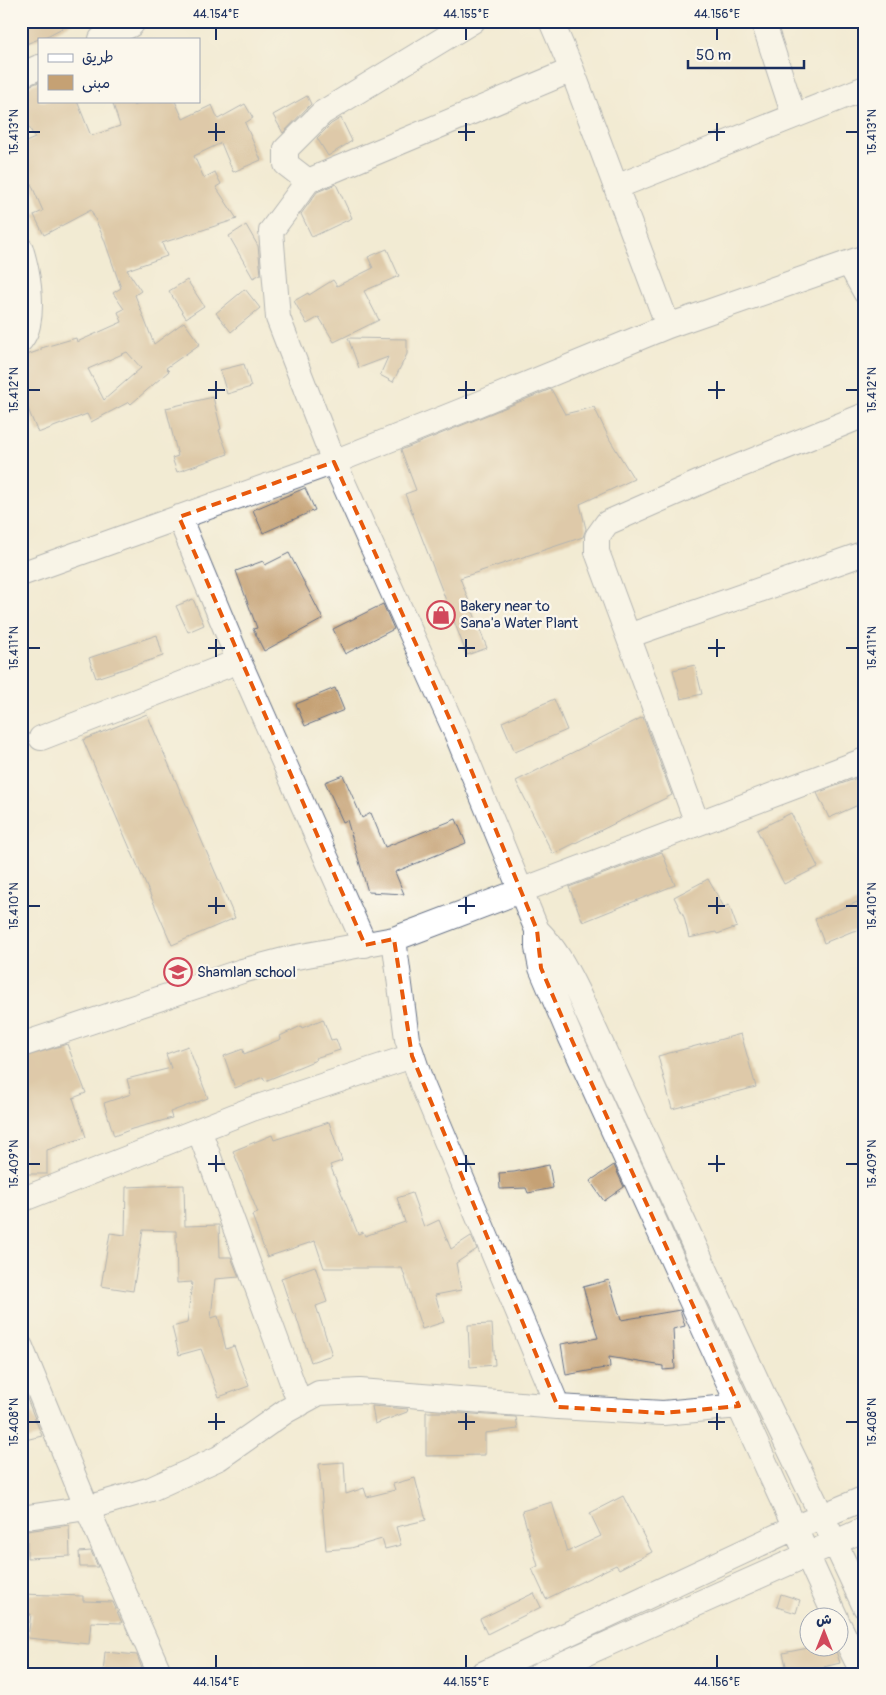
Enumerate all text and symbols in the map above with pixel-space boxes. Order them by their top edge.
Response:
text: 44.154°E [193,7,239,22]
text: 44.155°E [443,7,489,22]
text: 44.156°E [694,7,740,22]
legend [38,38,200,102]
scale bar [688,38,805,70]
text: 50 m [696,46,731,65]
text: طريق [82,48,114,67]
text: مبنى [82,74,110,93]
text: 15.413°N [7,109,22,155]
text: 15.413°N [865,109,880,155]
text: 15.412°N [7,367,22,413]
text: 15.412°N [865,367,880,413]
place label: Bakery near to Sana'a Water Plant [460,597,579,633]
shop icon: Bakery near to Sana'a Water Plant [426,600,456,630]
text: 15.411°N [7,626,22,670]
text: 15.411°N [865,626,880,670]
text: 15.410°N [7,882,22,930]
text: 15.410°N [865,882,880,930]
school or university icon: Shamlan school [163,957,193,987]
place label: Shamlan school [197,963,296,982]
text: 15.409°N [7,1140,22,1188]
text: 15.409°N [865,1140,880,1188]
text: 15.408°N [7,1398,22,1446]
text: 15.408°N [865,1398,880,1446]
north arrow [798,1608,848,1658]
text: ش [816,1611,832,1628]
text: 44.154°E [193,1675,239,1690]
text: 44.155°E [443,1675,489,1690]
text: 44.156°E [694,1675,740,1690]

